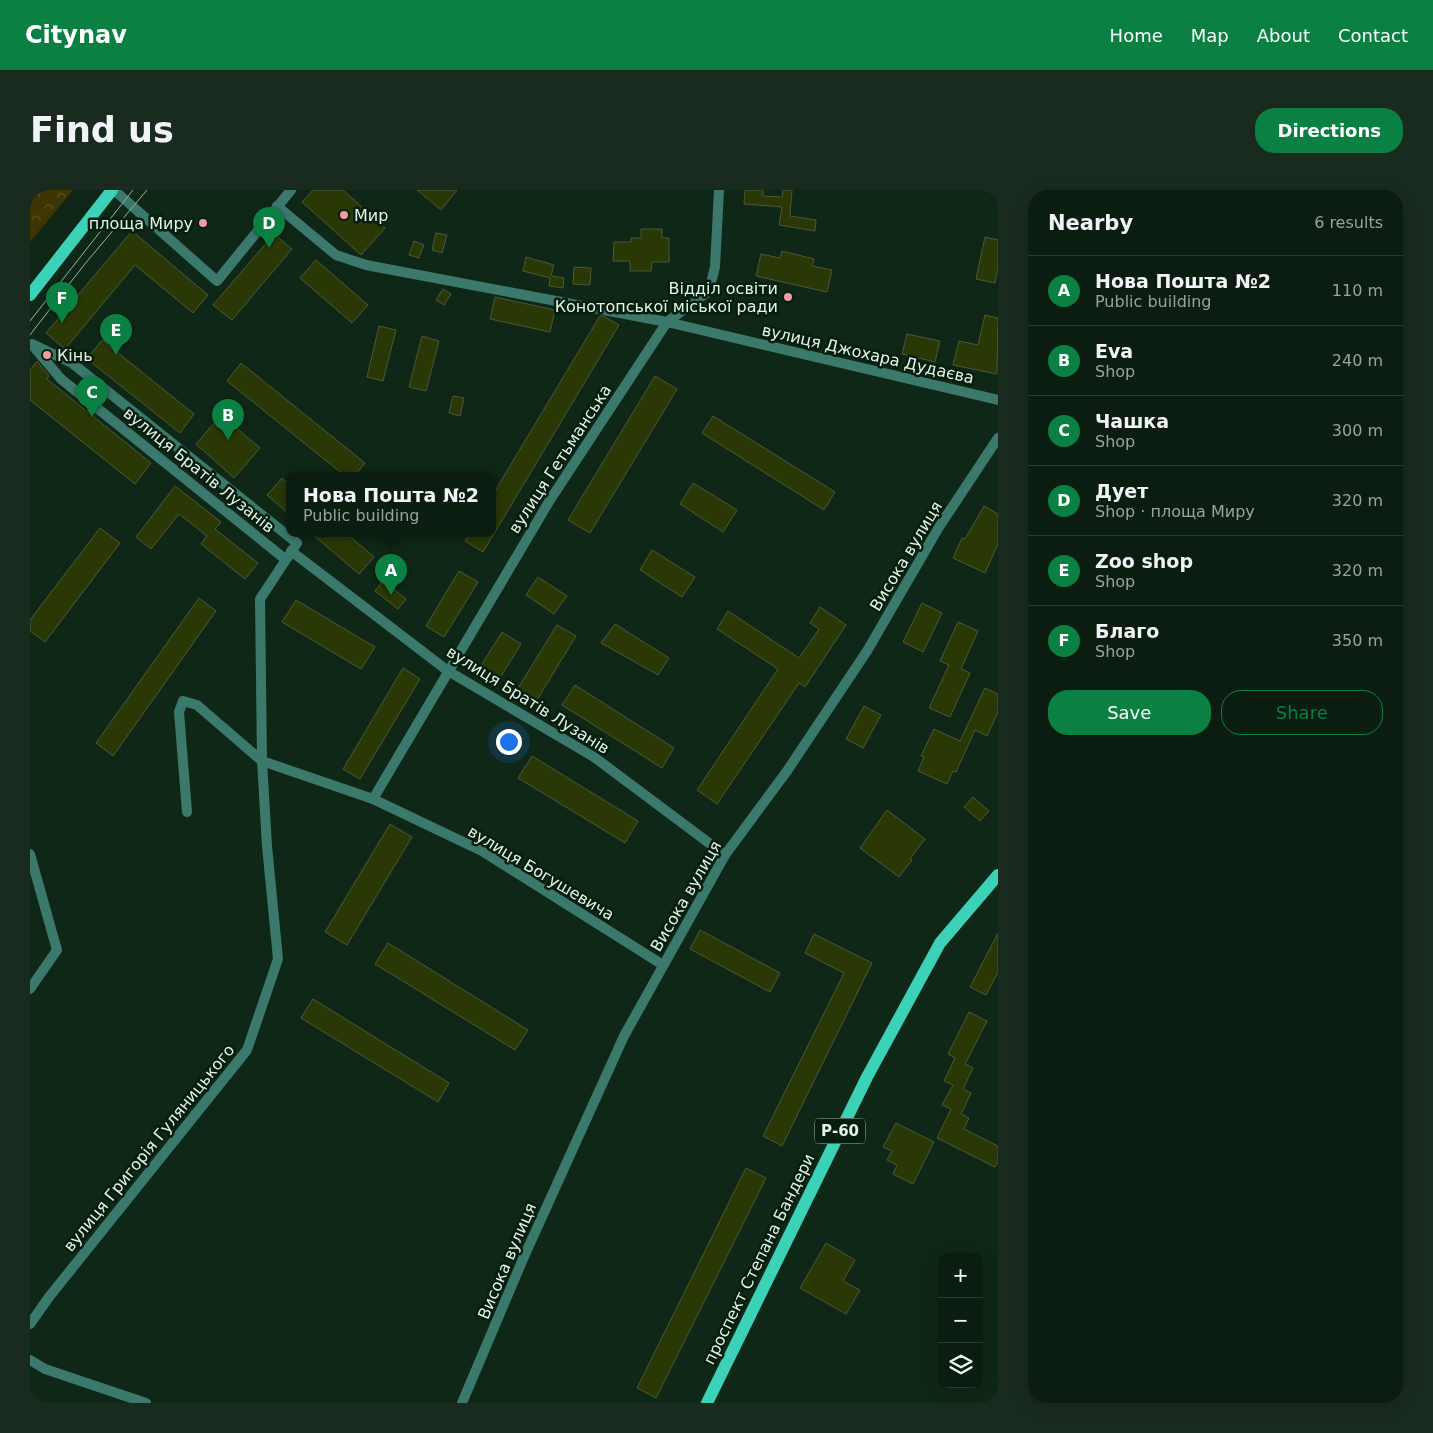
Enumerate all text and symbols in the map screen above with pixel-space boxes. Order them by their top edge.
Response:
text: Citynav [25,21,127,49]
text: Home [1110,25,1163,46]
text: Map [1191,25,1229,46]
text: About [1257,25,1310,46]
text: Contact [1338,25,1408,46]
button: Directions [1255,108,1403,153]
text: Find us [30,110,174,150]
place label: Мир [354,206,388,225]
pin: D [253,207,285,248]
marker: Мир [338,209,350,221]
text: Nearby [1048,211,1133,235]
text: 6 results [1314,213,1383,232]
place label: площа Миру [89,214,193,233]
marker: площа Миру [197,217,209,229]
text: Нова Пошта №2 [1095,270,1271,292]
place label: Відділ освіти Конотопської міської ради [555,279,778,316]
text: A [1058,281,1070,300]
text: 110 m [1332,281,1383,300]
pin: F [46,282,78,323]
marker: Відділ освіти Конотопської міської ради [782,291,794,303]
text: Public building [1095,292,1212,311]
pin: E [100,314,132,355]
street label: вулиця Джохара Дудаєва [760,320,976,388]
text: Eva [1095,340,1133,362]
place label: Кінь [57,346,93,365]
marker: Кінь [41,349,53,361]
text: B [1058,351,1070,370]
text: 240 m [1332,351,1383,370]
text: Shop [1095,362,1135,381]
pin: C [76,376,108,417]
street label: вулиця Гетьманська [505,381,615,537]
pin: B [212,399,244,440]
street label: вулиця Братів Лузанів [120,403,278,537]
text: Чашка [1095,410,1169,432]
text: C [1058,421,1070,440]
text: 300 m [1332,421,1383,440]
text: Shop [1095,432,1135,451]
popup [286,472,496,537]
text: Дует [1095,480,1148,502]
text: Нова Пошта №2 [303,484,479,506]
text: D [1057,491,1071,510]
text: 320 m [1332,491,1383,510]
street label: Висока вулиця [866,498,946,614]
text: Shop · площа Миру [1095,502,1255,521]
text: Public building [303,506,419,525]
text: Zoo shop [1095,550,1193,572]
pin: A [375,554,407,595]
text: E [1059,561,1069,580]
text: 320 m [1332,561,1383,580]
text: Shop [1095,572,1135,591]
text: Благо [1095,620,1159,642]
text: F [1059,631,1069,650]
text: 350 m [1332,631,1383,650]
street label: вулиця Братів Лузанів [443,642,613,758]
text: Shop [1095,642,1135,661]
button: Save [1048,690,1211,735]
button: Share [1221,690,1383,735]
your location [496,729,522,755]
street label: вулиця Богушевича [464,822,618,924]
street label: Висока вулиця [647,837,725,955]
street label: вулиця Григорія Гуляницького [60,1041,238,1255]
road number: Р-60 [815,1118,865,1144]
street label: проспект Степана Бандери [700,1150,818,1368]
street label: Висока вулиця [474,1200,540,1322]
map controls [938,1253,983,1388]
button: + [938,1253,983,1298]
button: − [938,1298,983,1343]
button: layers [938,1343,983,1388]

